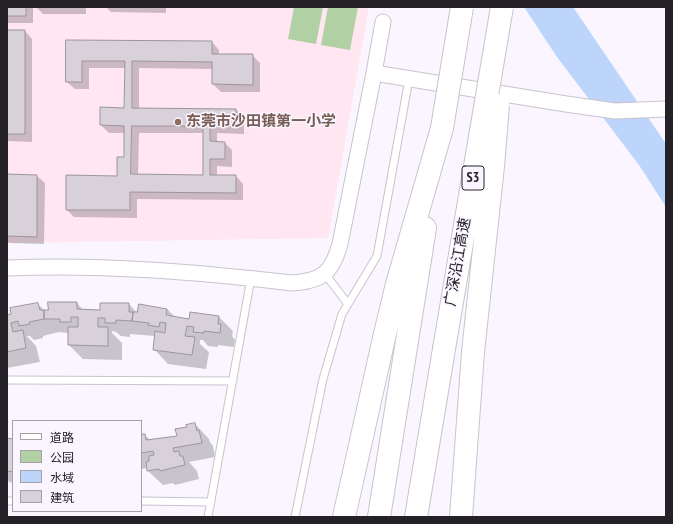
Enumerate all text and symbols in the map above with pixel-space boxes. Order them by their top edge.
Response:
place label: 东莞市沙田镇第一小学 [186,113,336,131]
marker: 东莞市沙田镇第一小学 [173,117,183,127]
road number: S3 [462,166,484,190]
street label: 广深沿江高速 [441,216,475,308]
legend [12,420,142,512]
text: 道路 [50,430,74,445]
text: 公园 [50,450,74,465]
text: 水域 [50,470,74,485]
text: 建筑 [50,490,74,505]

